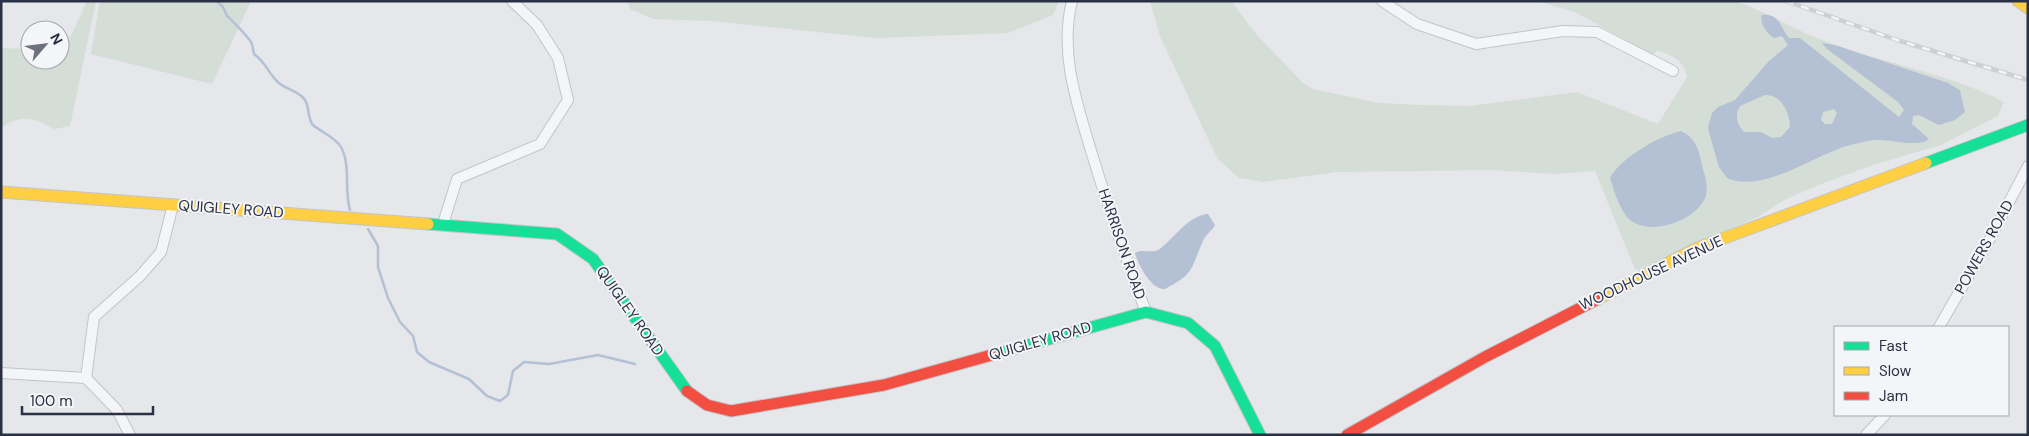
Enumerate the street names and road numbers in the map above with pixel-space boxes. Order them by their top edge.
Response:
street label: HARRISON ROAD [1094,186,1150,302]
street label: QUIGLEY ROAD [178,195,284,223]
street label: POWERS ROAD [1950,196,2018,298]
street label: WOODHOUSE AVENUE [1576,231,1726,315]
street label: QUIGLEY ROAD [592,262,668,360]
street label: QUIGLEY ROAD [987,317,1093,365]

